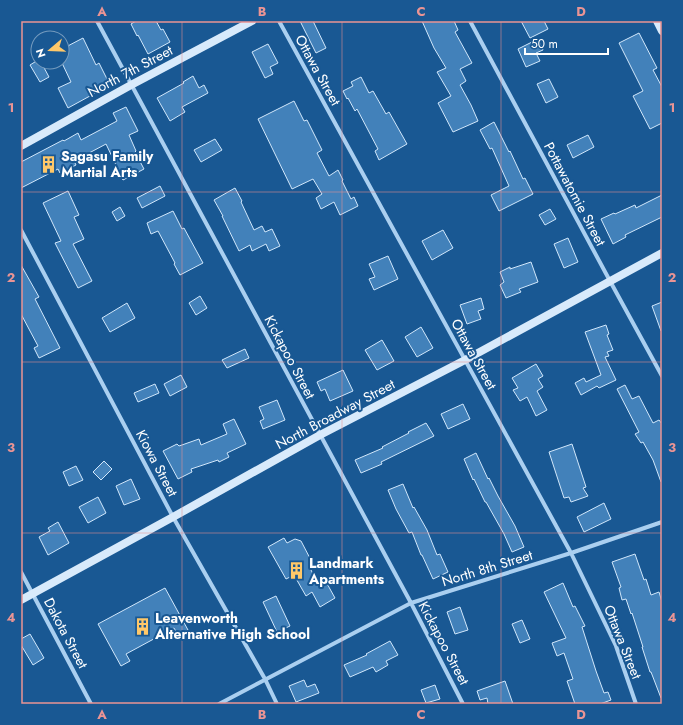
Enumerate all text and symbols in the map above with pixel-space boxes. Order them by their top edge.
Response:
text: A [96,2,107,21]
text: B [258,2,267,21]
text: C [416,2,426,21]
text: D [576,2,586,21]
north arrow [30,30,70,70]
scale bar [525,30,608,56]
street label: Ottawa Street [290,31,346,110]
text: 50 m [531,35,558,53]
street label: North 7th Street [84,40,177,102]
text: N [32,47,50,60]
text: 1 [8,98,14,117]
text: 1 [669,98,675,117]
street label: Pottawatomie Street [539,139,611,250]
place label: Sagasu Family Martial Arts [61,146,154,182]
building icon: Sagasu Family Martial Arts [38,154,58,174]
text: 2 [7,268,15,287]
text: 2 [668,268,676,287]
street label: Kickapoo Street [260,312,321,403]
street label: Ottawa Street [446,315,502,394]
street label: North Broadway Street [272,374,399,454]
street label: Kiowa Street [131,426,183,500]
text: 3 [7,438,15,457]
text: 3 [668,438,676,457]
street label: North 8th Street [439,544,536,591]
place label: Landmark Apartments [308,553,385,589]
building icon: Landmark Apartments [286,561,306,581]
street label: Dakota Street [39,594,93,672]
street label: Kickapoo Street [414,598,475,689]
street label: Ottawa Street [599,602,647,683]
text: 4 [6,608,16,627]
place label: Leavenworth Alternative High School [154,608,310,644]
text: 4 [667,608,677,627]
building icon: Leavenworth Alternative High School [132,616,152,636]
text: A [96,705,107,724]
text: B [258,705,267,724]
text: C [416,705,426,724]
text: D [576,705,586,724]

